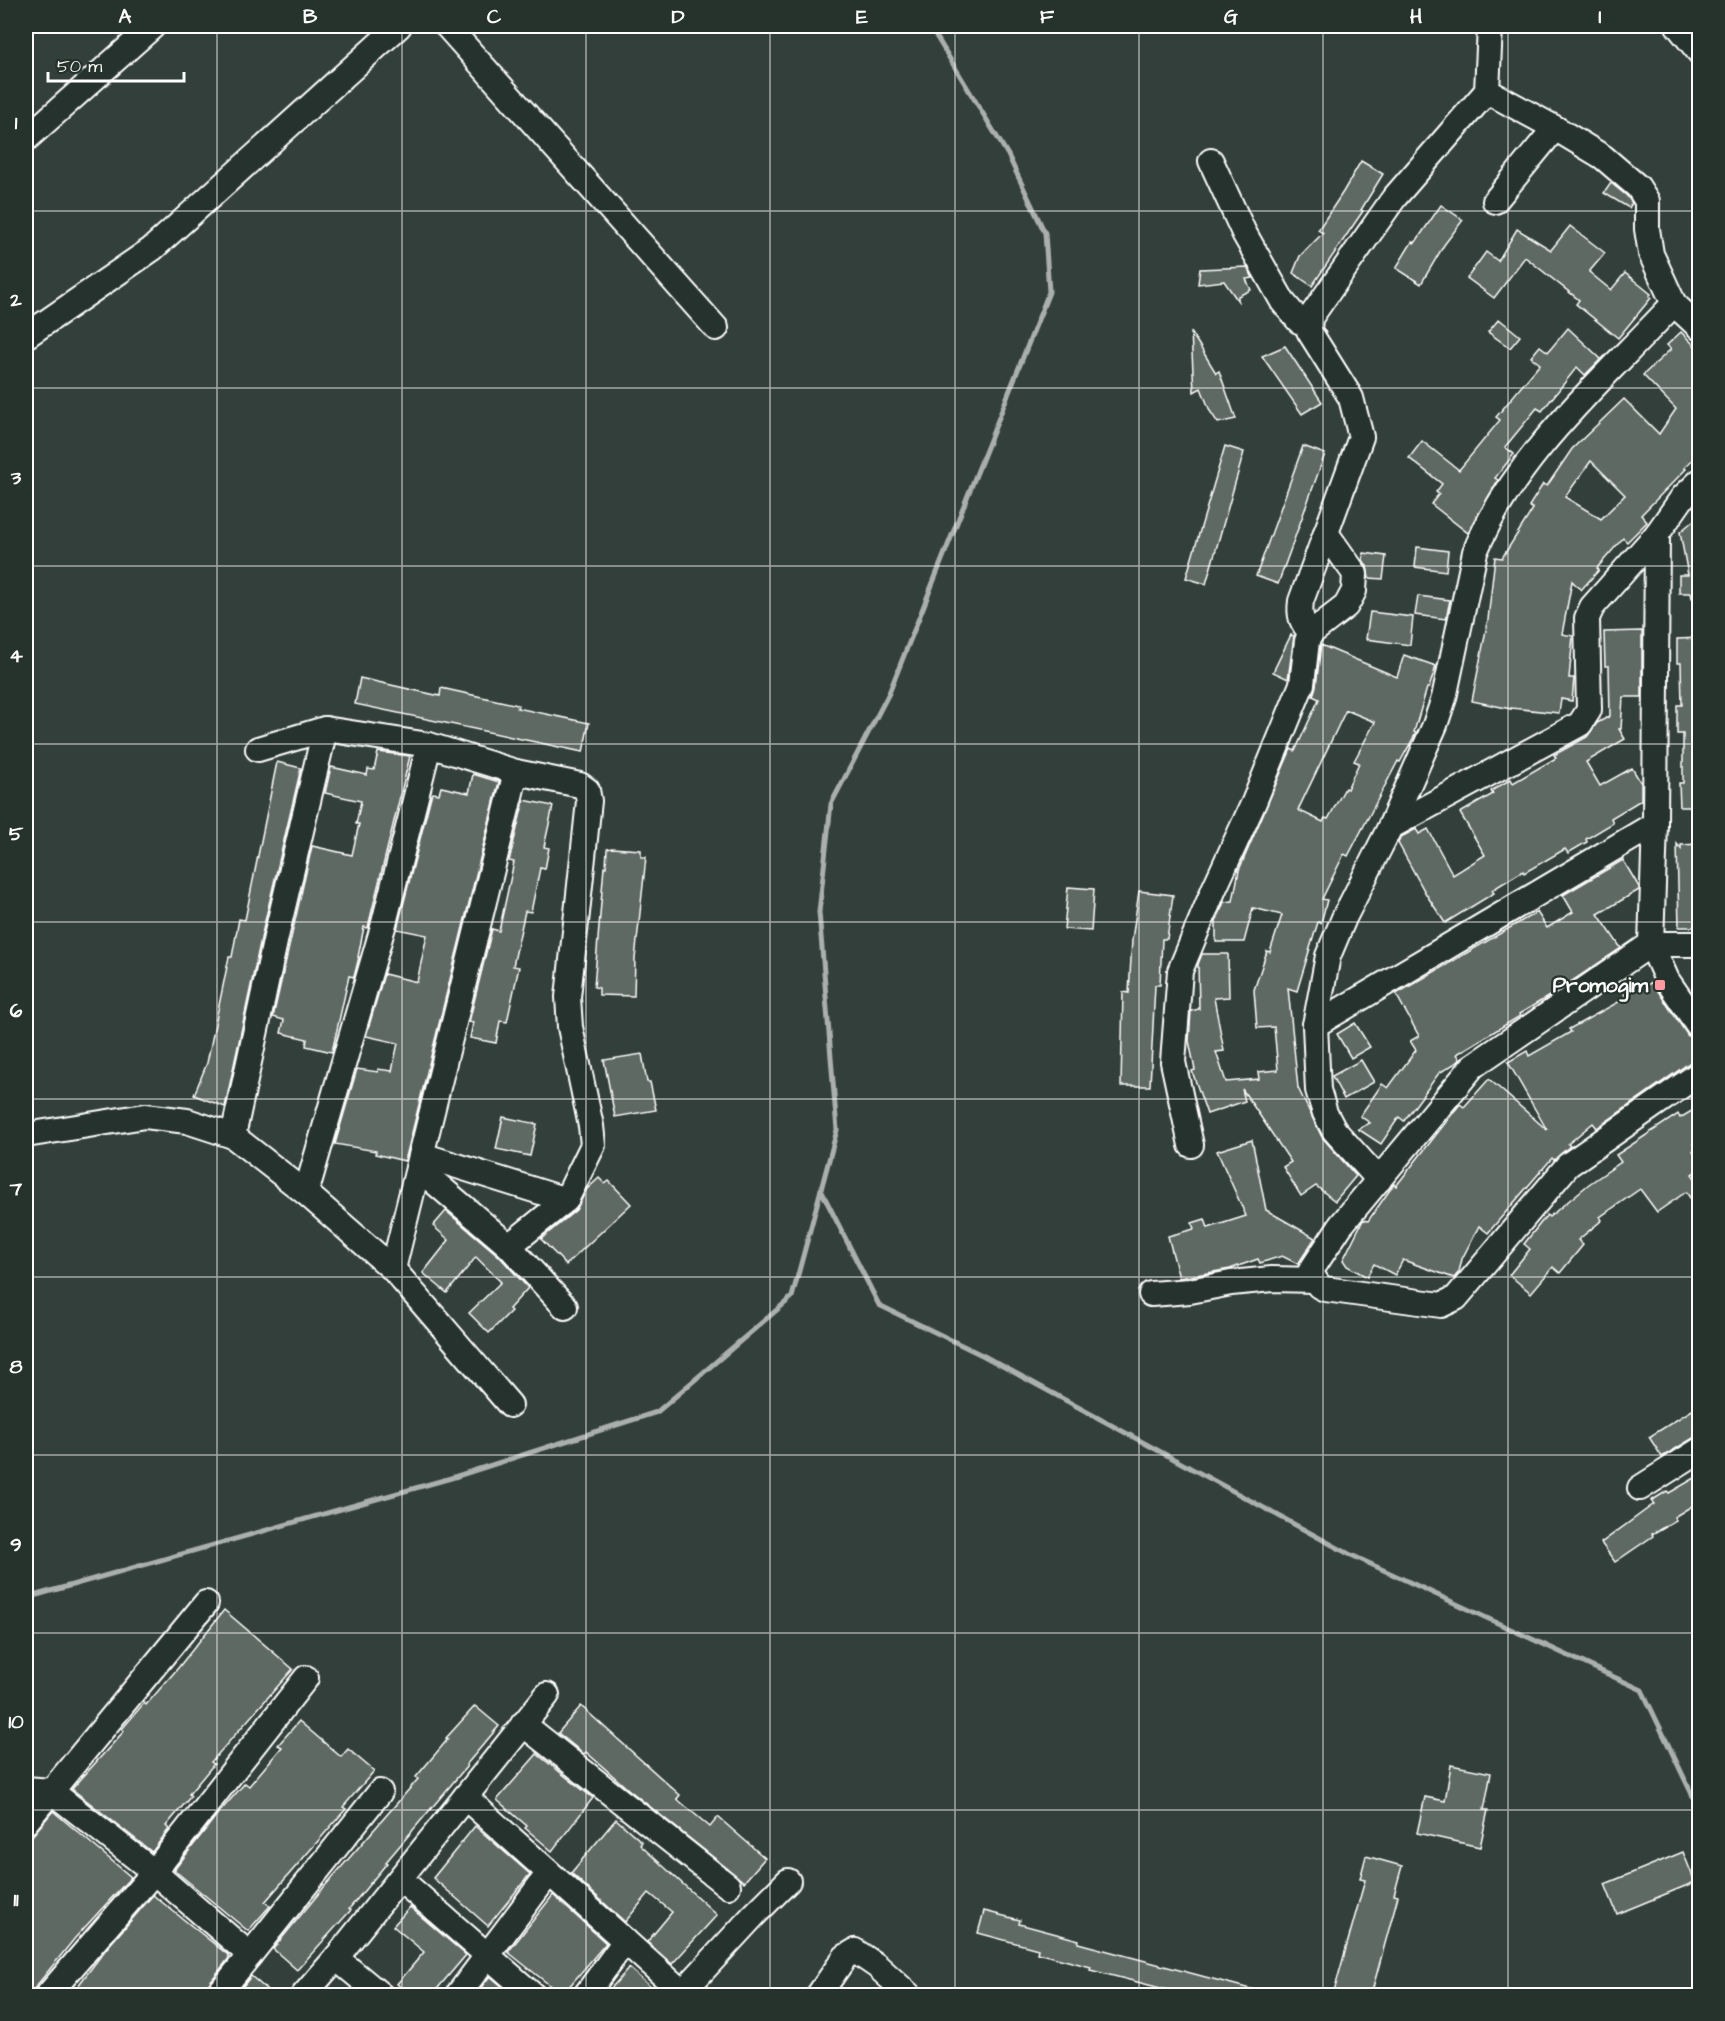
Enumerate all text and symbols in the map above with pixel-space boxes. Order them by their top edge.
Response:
text: A [119,3,132,31]
text: B [303,3,318,31]
text: C [487,3,502,31]
text: D [672,3,685,31]
text: E [856,3,868,31]
text: F [1040,3,1055,31]
text: G [1224,3,1238,31]
text: H [1410,3,1422,31]
text: I [1598,3,1602,31]
scale bar [48,45,184,83]
text: 50 m [57,54,102,79]
text: 1 [15,109,18,137]
text: 2 [9,286,22,314]
text: 3 [10,464,22,492]
text: 4 [9,642,23,670]
text: 5 [9,820,24,848]
place label: Promogim [1553,971,1649,1002]
marker: Promogim [1653,978,1667,992]
text: 6 [10,997,23,1025]
text: 7 [9,1175,23,1203]
text: 8 [10,1353,23,1381]
text: 9 [10,1531,22,1559]
text: 10 [8,1708,24,1736]
text: 11 [13,1886,19,1914]

